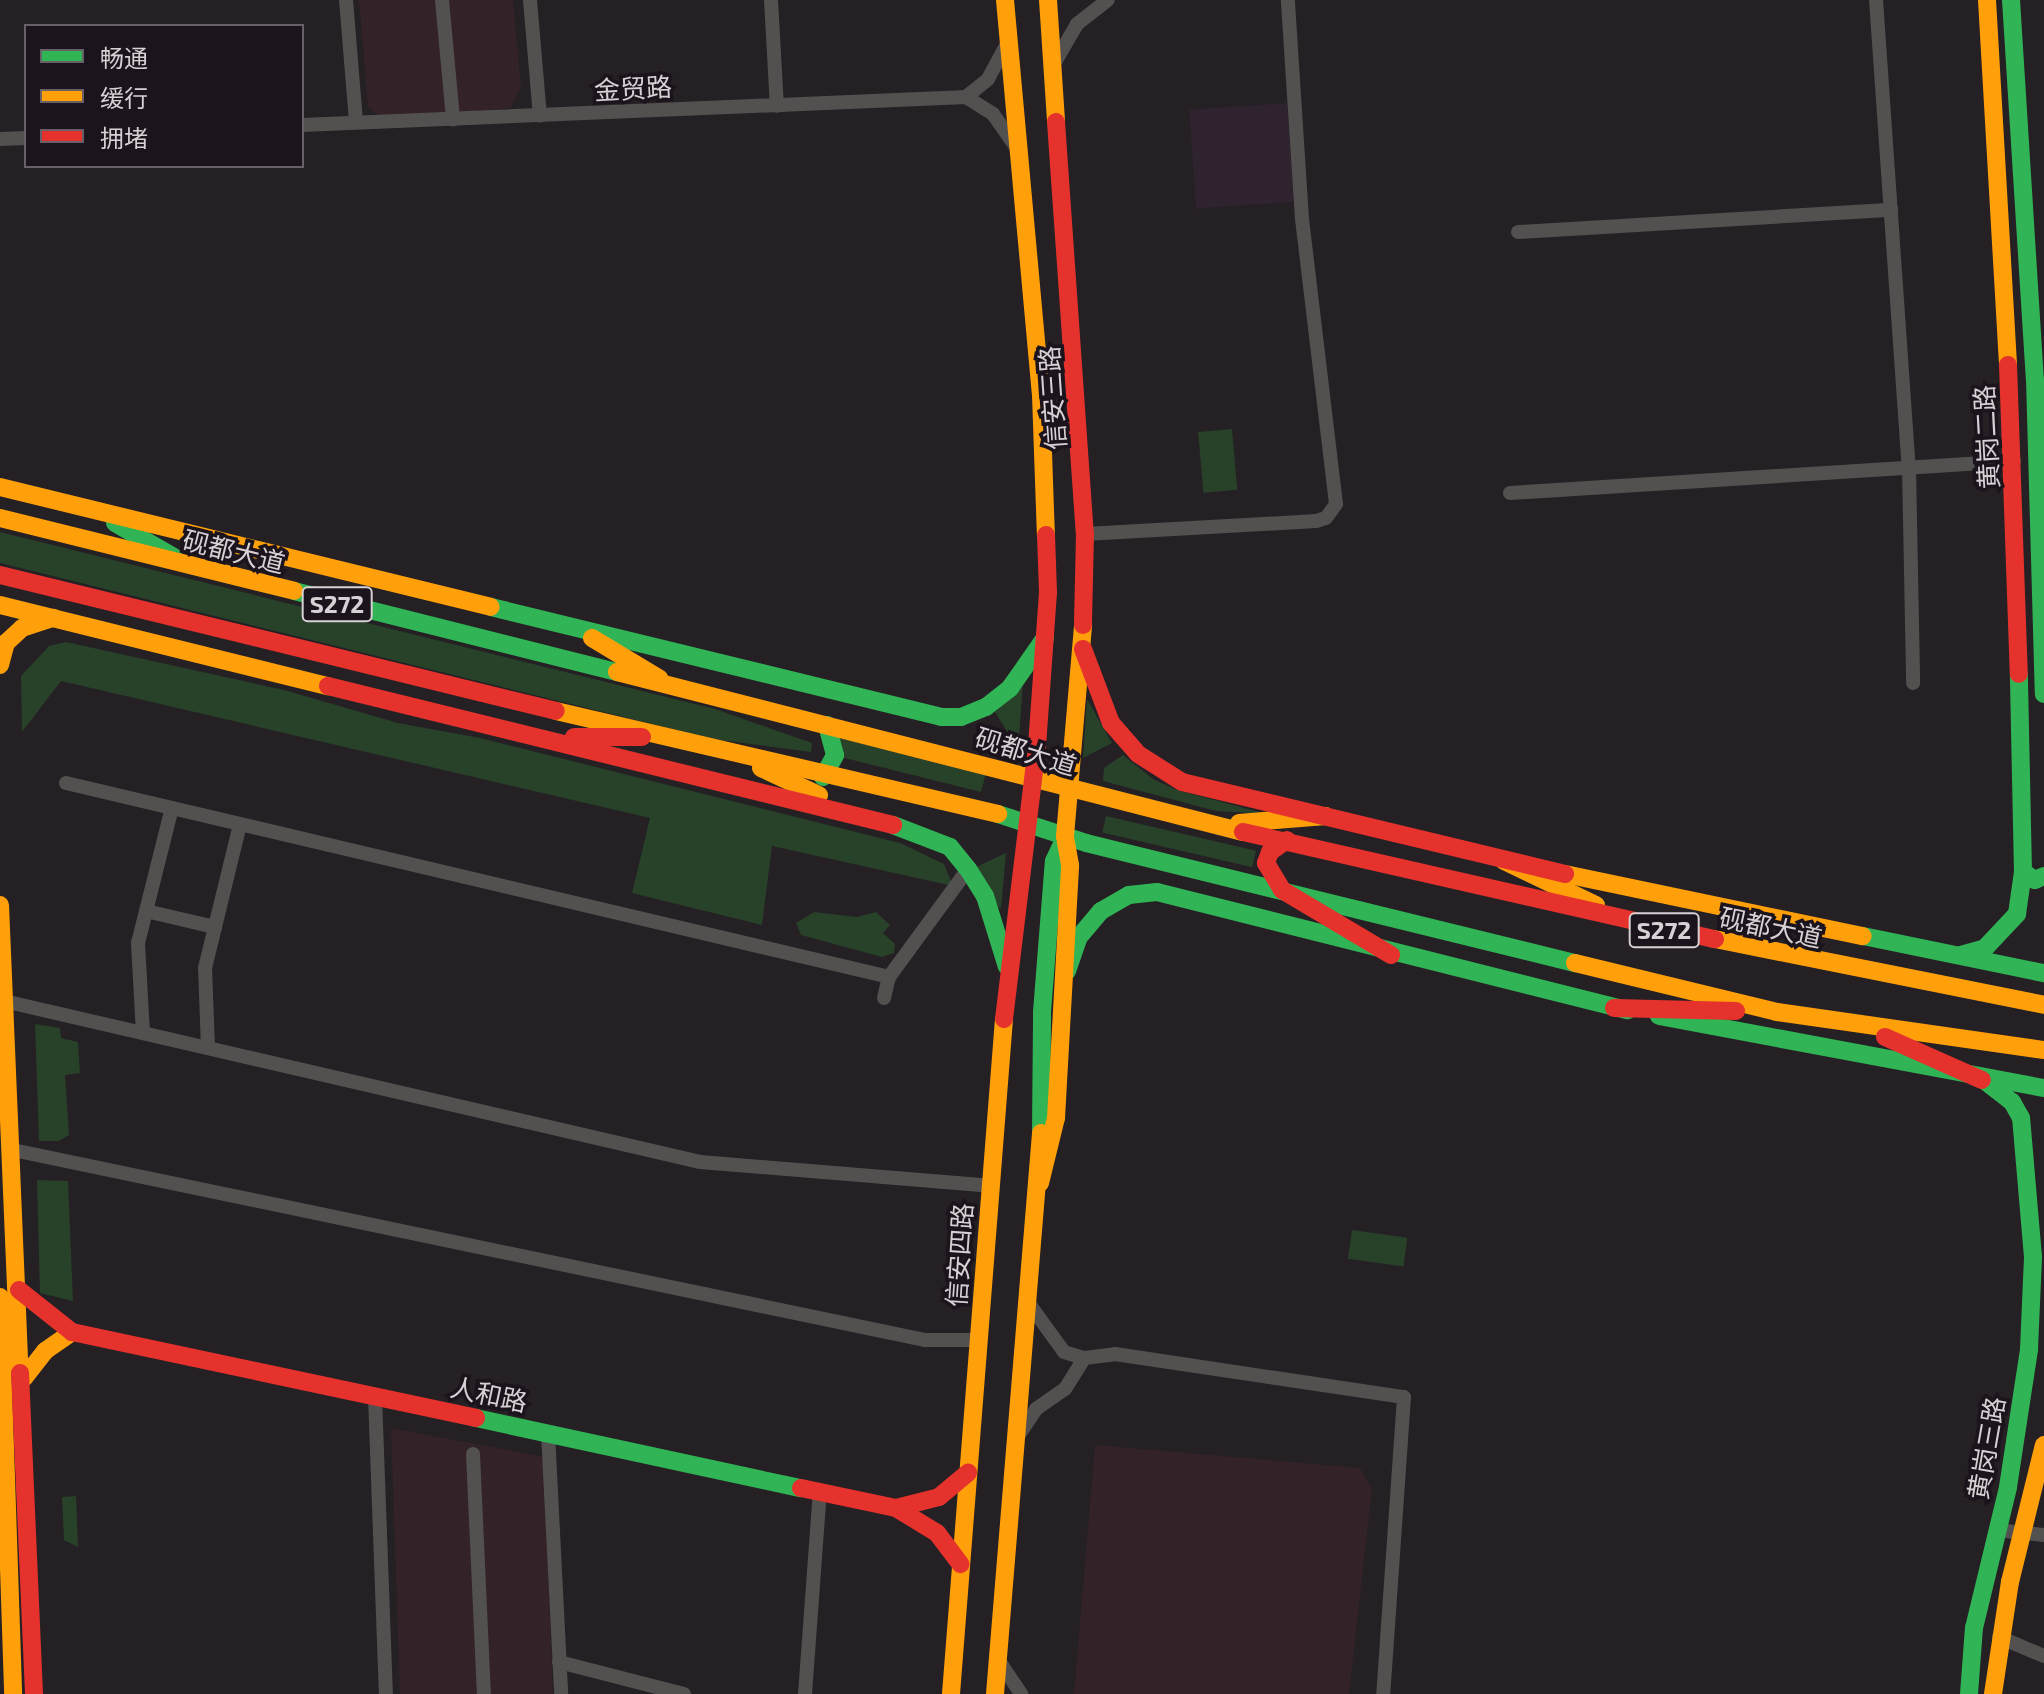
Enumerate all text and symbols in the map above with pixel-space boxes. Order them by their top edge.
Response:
legend [24,24,304,168]
text: 畅通 [100,43,148,72]
street label: 金贸路 [593,70,673,106]
text: 缓行 [100,83,148,112]
text: 拥堵 [100,123,148,152]
street label: 信安三路 [1033,345,1071,451]
street label: 黄岗二路 [1968,384,2004,490]
street label: 砚都大道 [180,523,288,579]
road number: S272 [301,584,373,624]
street label: 砚都大道 [972,721,1080,781]
street label: 砚都大道 [1717,901,1825,953]
road number: S272 [1628,910,1700,950]
street label: 信安四路 [940,1202,978,1308]
street label: 人和路 [448,1371,530,1417]
street label: 黄岗三路 [1962,1394,2010,1502]

